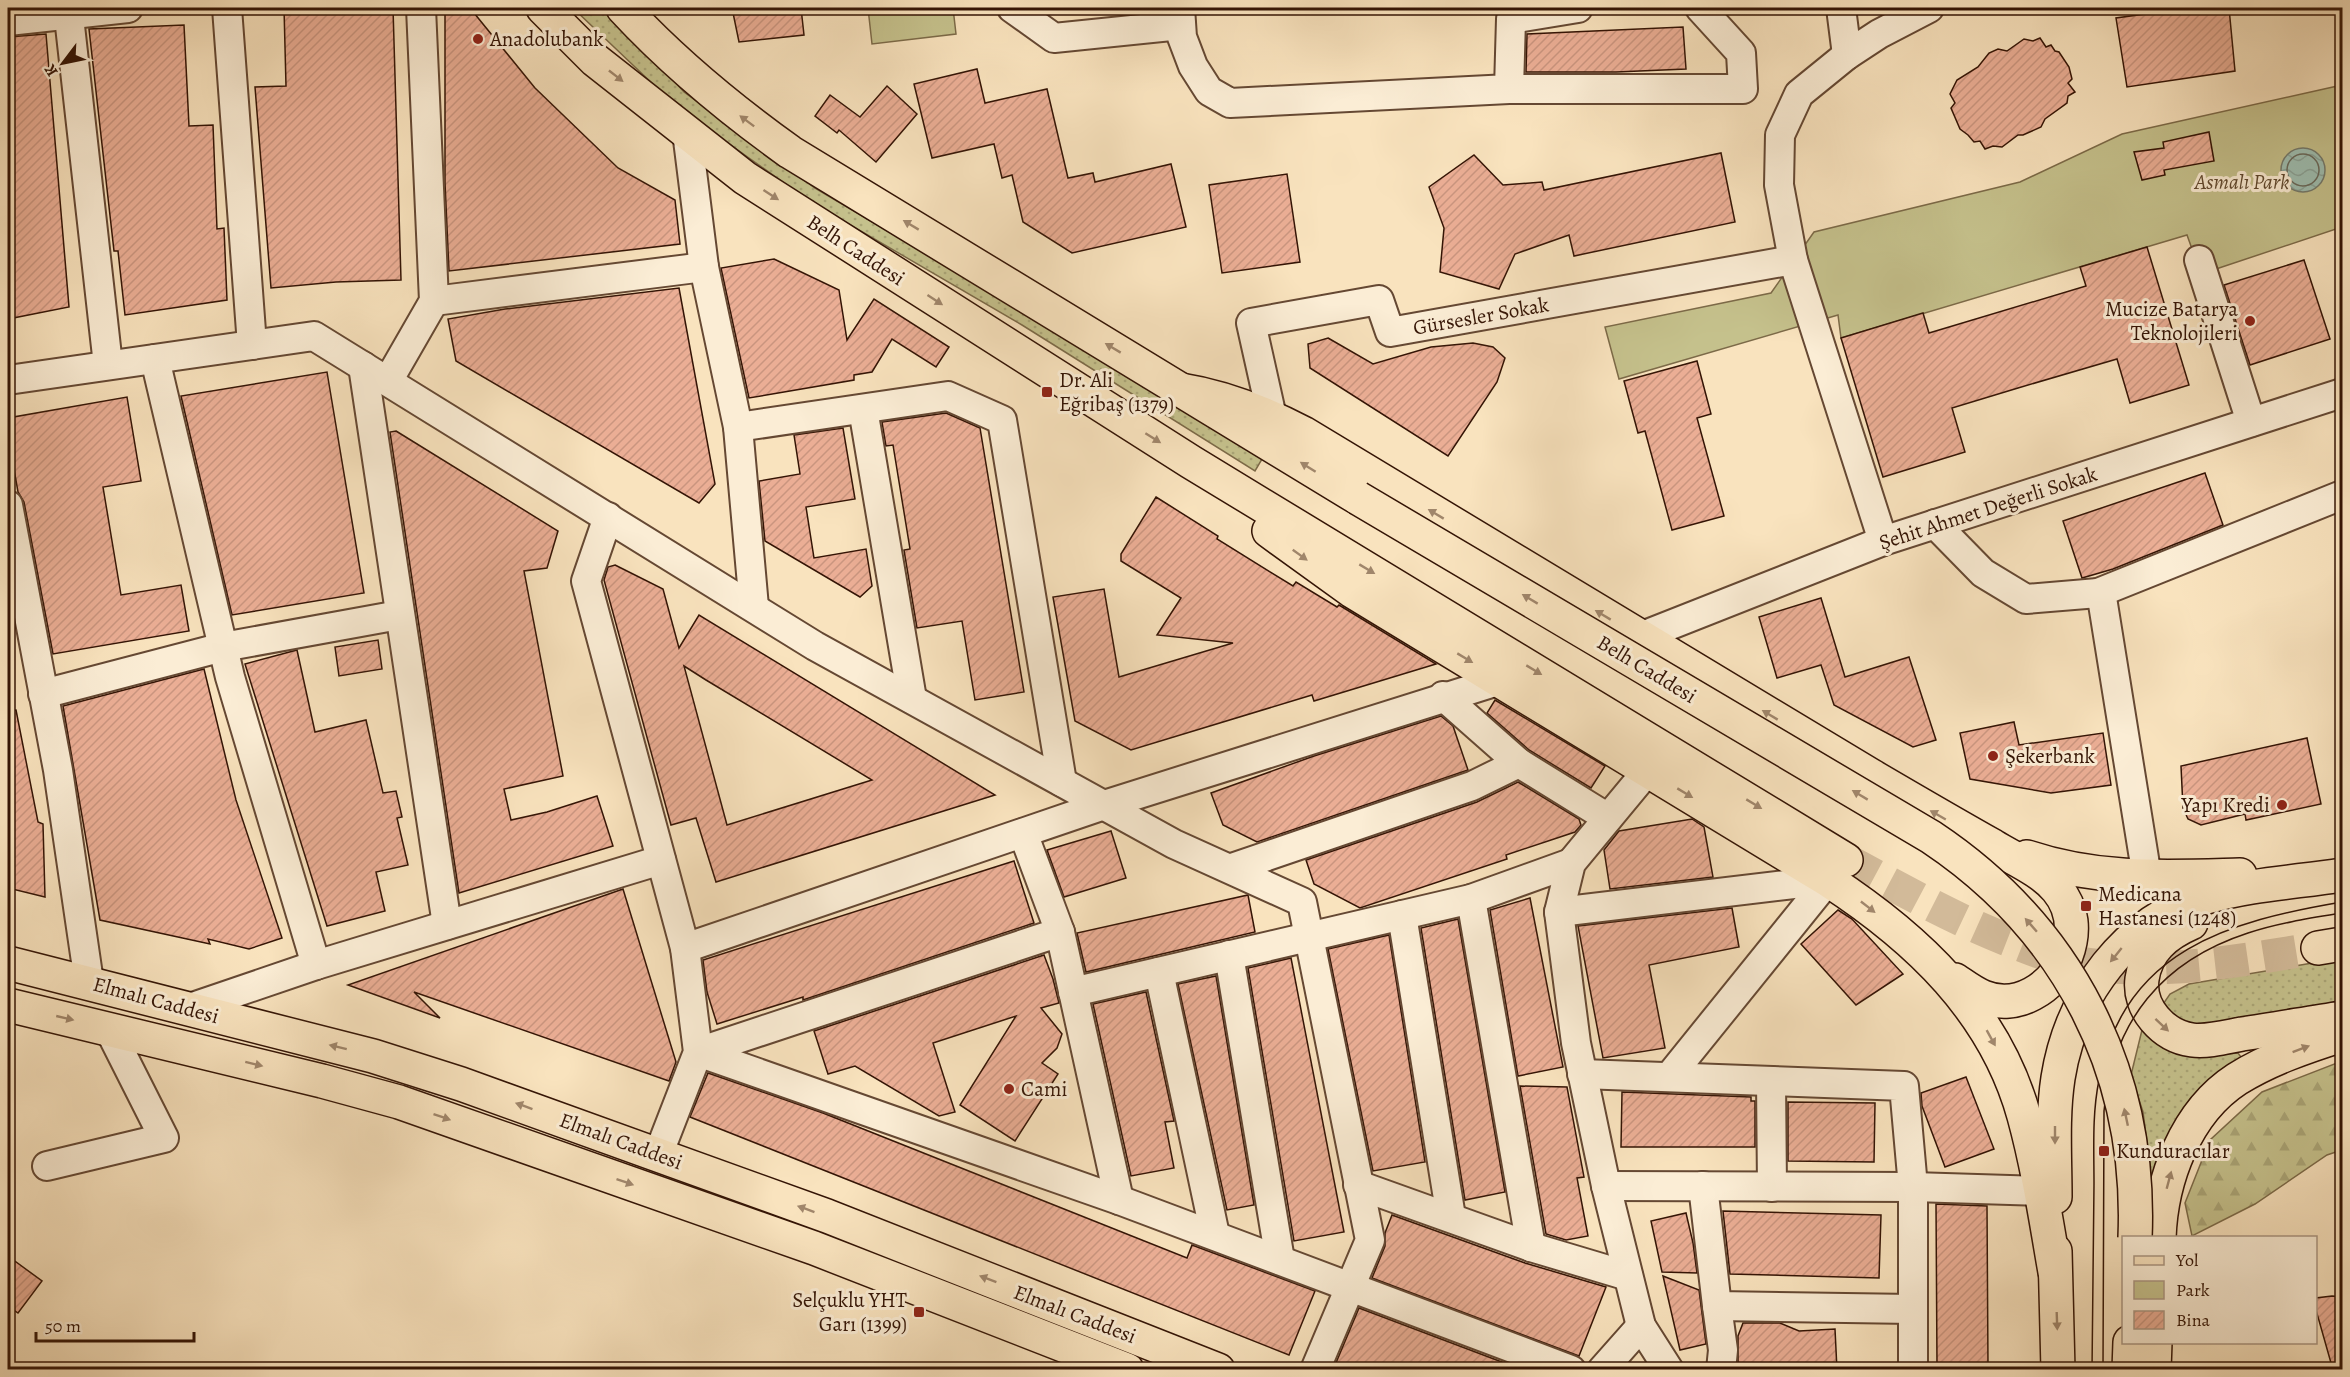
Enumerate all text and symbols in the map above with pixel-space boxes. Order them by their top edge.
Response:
place label: Anadolubank [489,25,604,53]
marker: Anadolubank [471,32,485,46]
north arrow [33,33,93,93]
text: K [39,60,63,81]
one-way arrow [608,70,624,83]
one-way arrow [739,115,754,127]
park label: Asmalı Park [2194,168,2289,196]
one-way arrow [763,189,779,200]
street label: Belh Caddesi [802,208,910,292]
one-way arrow [903,220,919,231]
street label: Gürsesler Sokak [1411,290,1552,342]
one-way arrow [927,294,943,305]
place label: Mucize Batarya Teknolojileri [2105,295,2238,347]
marker: Mucize Batarya Teknolojileri [2243,314,2257,328]
one-way arrow [1105,343,1121,354]
place label: Dr. Ali Eğribaş (1379) [1059,366,1174,418]
marker: Dr. Ali Eğribaş (1379) [1040,385,1054,399]
one-way arrow [1145,432,1161,443]
street label: Şehit Ahmet Değerli Sokak [1875,459,2101,557]
one-way arrow [1300,462,1316,473]
one-way arrow [1428,508,1444,519]
one-way arrow [1292,548,1307,560]
one-way arrow [1359,564,1376,574]
one-way arrow [1522,594,1538,605]
one-way arrow [1595,609,1611,620]
street label: Belh Caddesi [1592,628,1702,710]
one-way arrow [1457,653,1473,664]
one-way arrow [1526,665,1542,676]
one-way arrow [1762,710,1778,721]
place label: Şekerbank [2005,742,2096,770]
marker: Şekerbank [1986,749,2000,763]
one-way arrow [1677,787,1693,798]
one-way arrow [1851,790,1868,800]
place label: Yapı Kredi [2180,791,2270,819]
marker: Yapı Kredi [2275,798,2289,812]
one-way arrow [1746,799,1762,810]
one-way arrow [1929,810,1946,820]
place label: Medicana Hastanesi (1248) [2098,880,2236,932]
marker: Medicana Hastanesi (1248) [2079,899,2093,913]
one-way arrow [1860,901,1876,914]
one-way arrow [2025,917,2038,933]
one-way arrow [2109,947,2122,963]
street label: Elmalı Caddesi [90,970,222,1030]
one-way arrow [55,1014,74,1024]
one-way arrow [2154,1018,2169,1031]
one-way arrow [1986,1030,1996,1047]
one-way arrow [329,1042,347,1052]
one-way arrow [2292,1044,2310,1053]
one-way arrow [245,1060,263,1070]
place label: Cami [1021,1075,1067,1103]
marker: Cami [1002,1082,1016,1096]
one-way arrow [515,1101,533,1111]
street label: Elmalı Caddesi [555,1106,687,1176]
one-way arrow [2121,1107,2130,1126]
one-way arrow [433,1113,451,1123]
one-way arrow [2050,1126,2060,1145]
place label: Kunduracılar [2116,1137,2230,1165]
marker: Kunduracılar [2097,1144,2111,1158]
one-way arrow [2164,1171,2174,1189]
one-way arrow [617,1177,635,1187]
one-way arrow [797,1203,815,1213]
legend [2122,1236,2317,1344]
text: Yol [2175,1248,2199,1272]
one-way arrow [979,1274,997,1283]
street label: Elmalı Caddesi [1010,1278,1140,1350]
text: Park [2176,1278,2210,1302]
place label: Selçuklu YHT Garı (1399) [792,1286,908,1338]
scale bar [36,1305,194,1343]
marker: Selçuklu YHT Garı (1399) [912,1305,926,1319]
text: Bina [2176,1308,2211,1332]
one-way arrow [2052,1311,2061,1330]
text: 50 m [45,1314,81,1338]

